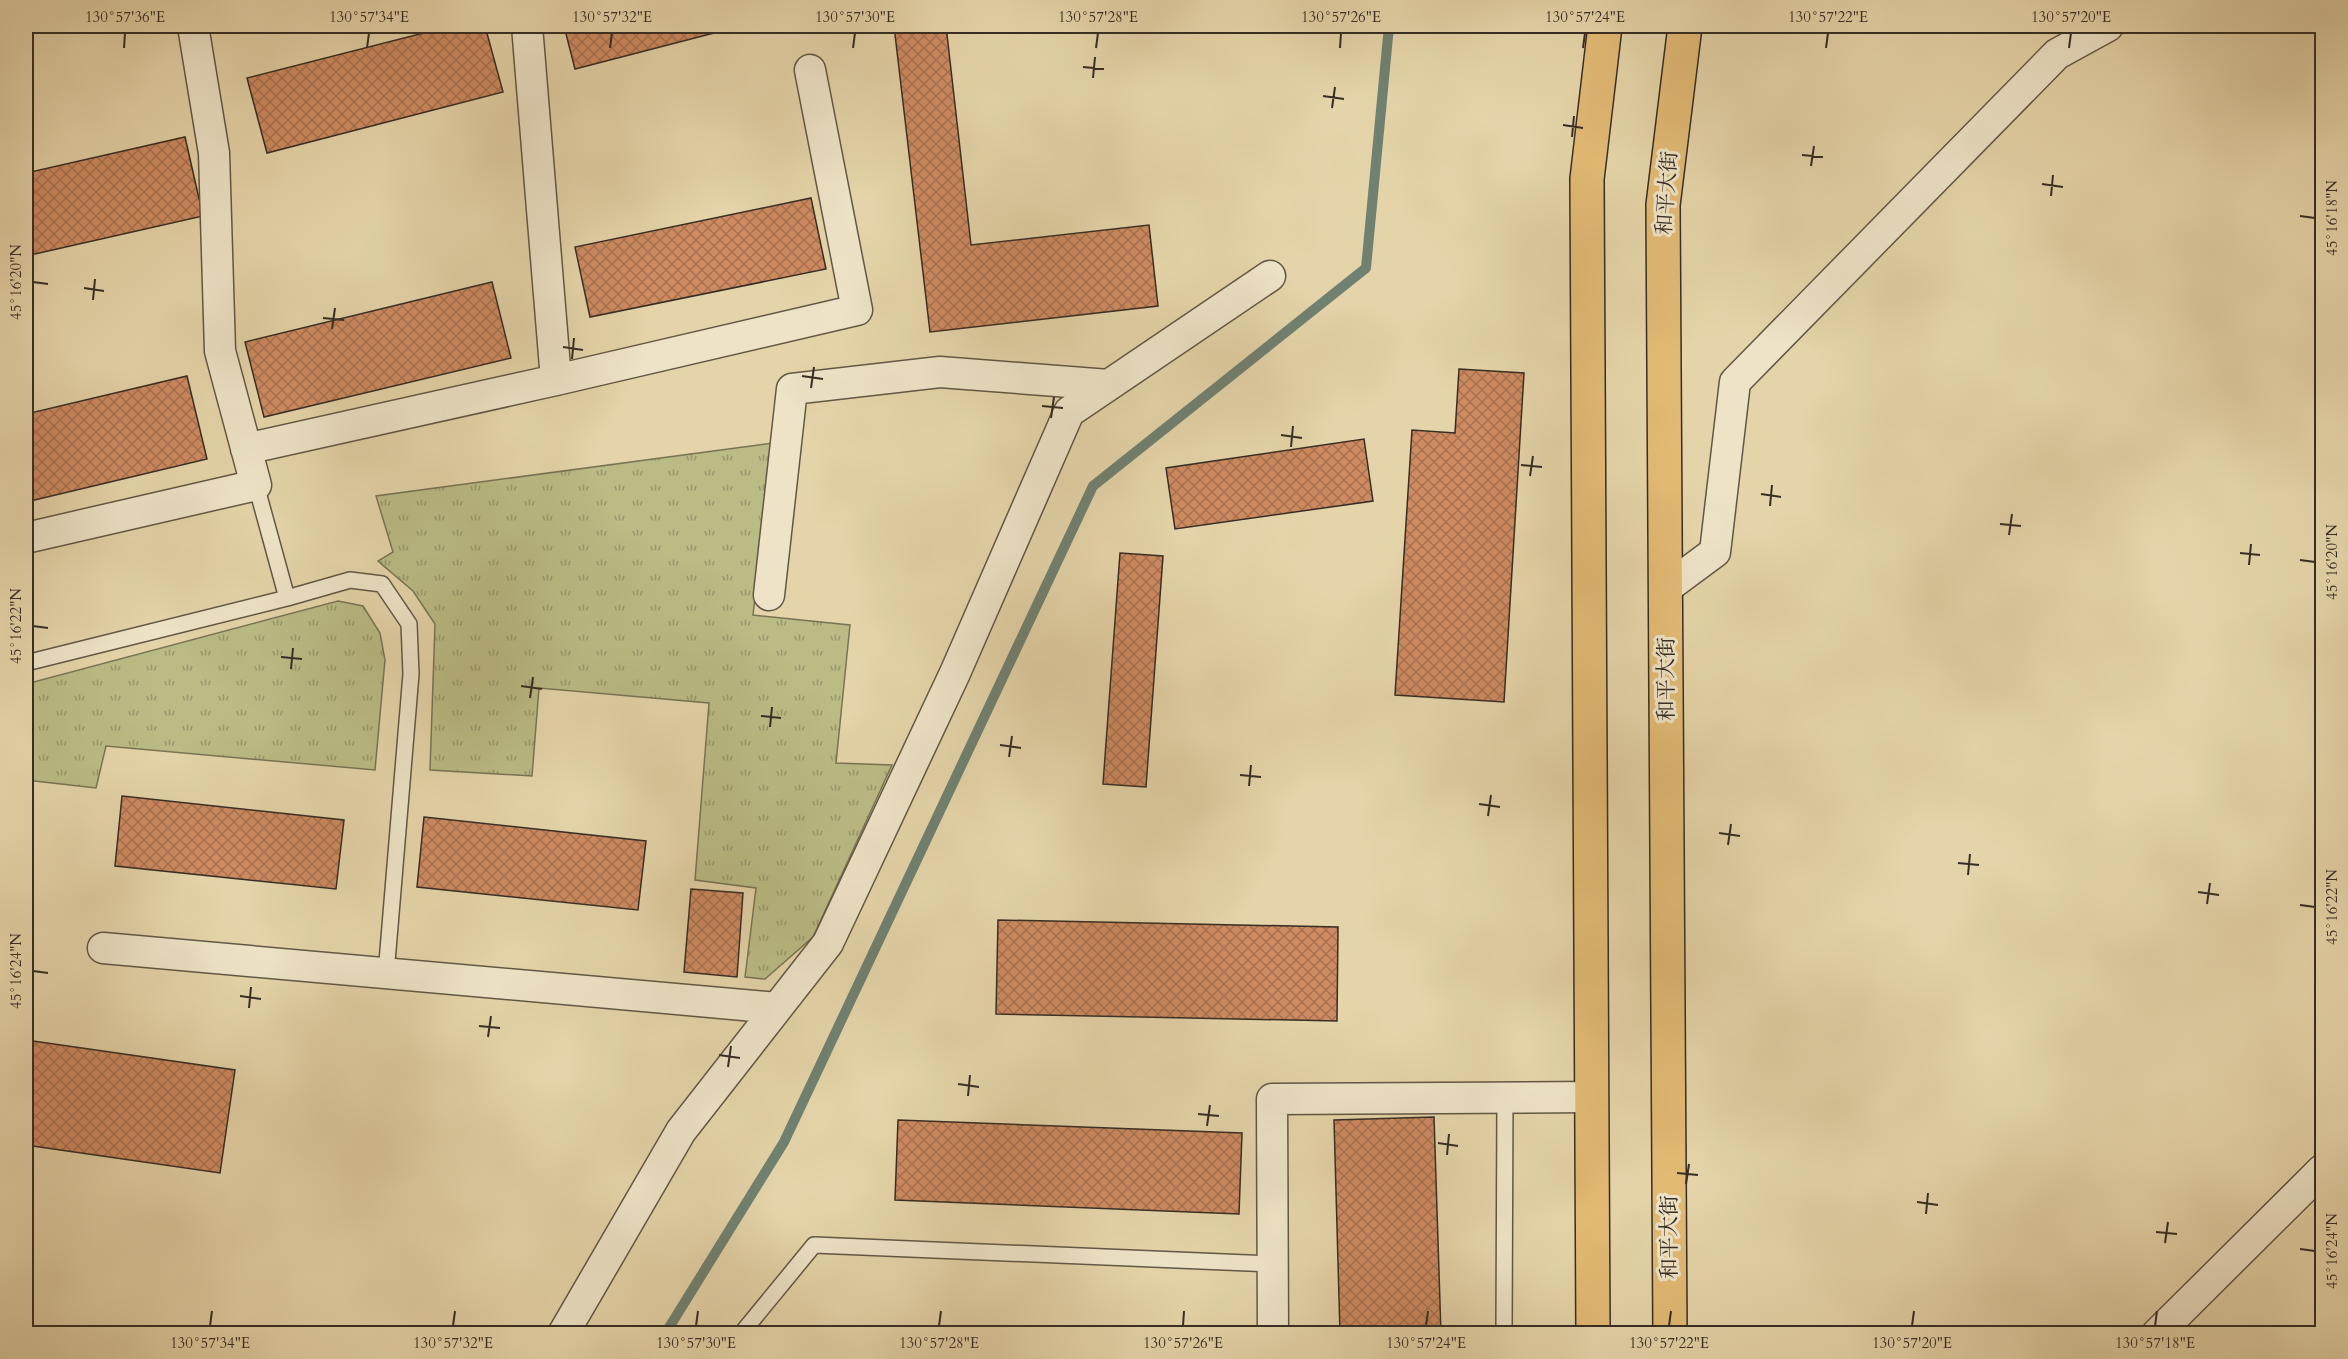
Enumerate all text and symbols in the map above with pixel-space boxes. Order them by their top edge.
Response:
text: 130°57'36"E [85,7,165,27]
text: 130°57'34"E [329,7,409,27]
text: 130°57'32"E [572,7,652,27]
text: 130°57'30"E [815,7,895,27]
text: 130°57'28"E [1058,7,1138,27]
text: 130°57'26"E [1301,7,1381,27]
text: 130°57'24"E [1545,7,1625,27]
text: 130°57'22"E [1788,7,1868,27]
text: 130°57'20"E [2031,7,2111,27]
street label: 和平大街 [1650,150,1684,236]
text: 45°16'18"N [2322,180,2342,256]
text: 45°16'20"N [6,244,26,320]
text: 45°16'20"N [2322,524,2342,600]
text: 45°16'22"N [6,588,26,664]
street label: 和平大街 [1652,637,1681,721]
text: 45°16'22"N [2322,869,2342,945]
text: 45°16'24"N [6,933,26,1009]
street label: 和平大街 [1655,1195,1684,1279]
text: 45°16'24"N [2322,1213,2342,1289]
text: 130°57'34"E [170,1333,250,1353]
text: 130°57'32"E [413,1333,493,1353]
text: 130°57'30"E [656,1333,736,1353]
text: 130°57'28"E [899,1333,979,1353]
text: 130°57'26"E [1143,1333,1223,1353]
text: 130°57'24"E [1386,1333,1466,1353]
text: 130°57'22"E [1629,1333,1709,1353]
text: 130°57'20"E [1872,1333,1952,1353]
text: 130°57'18"E [2115,1333,2195,1353]

